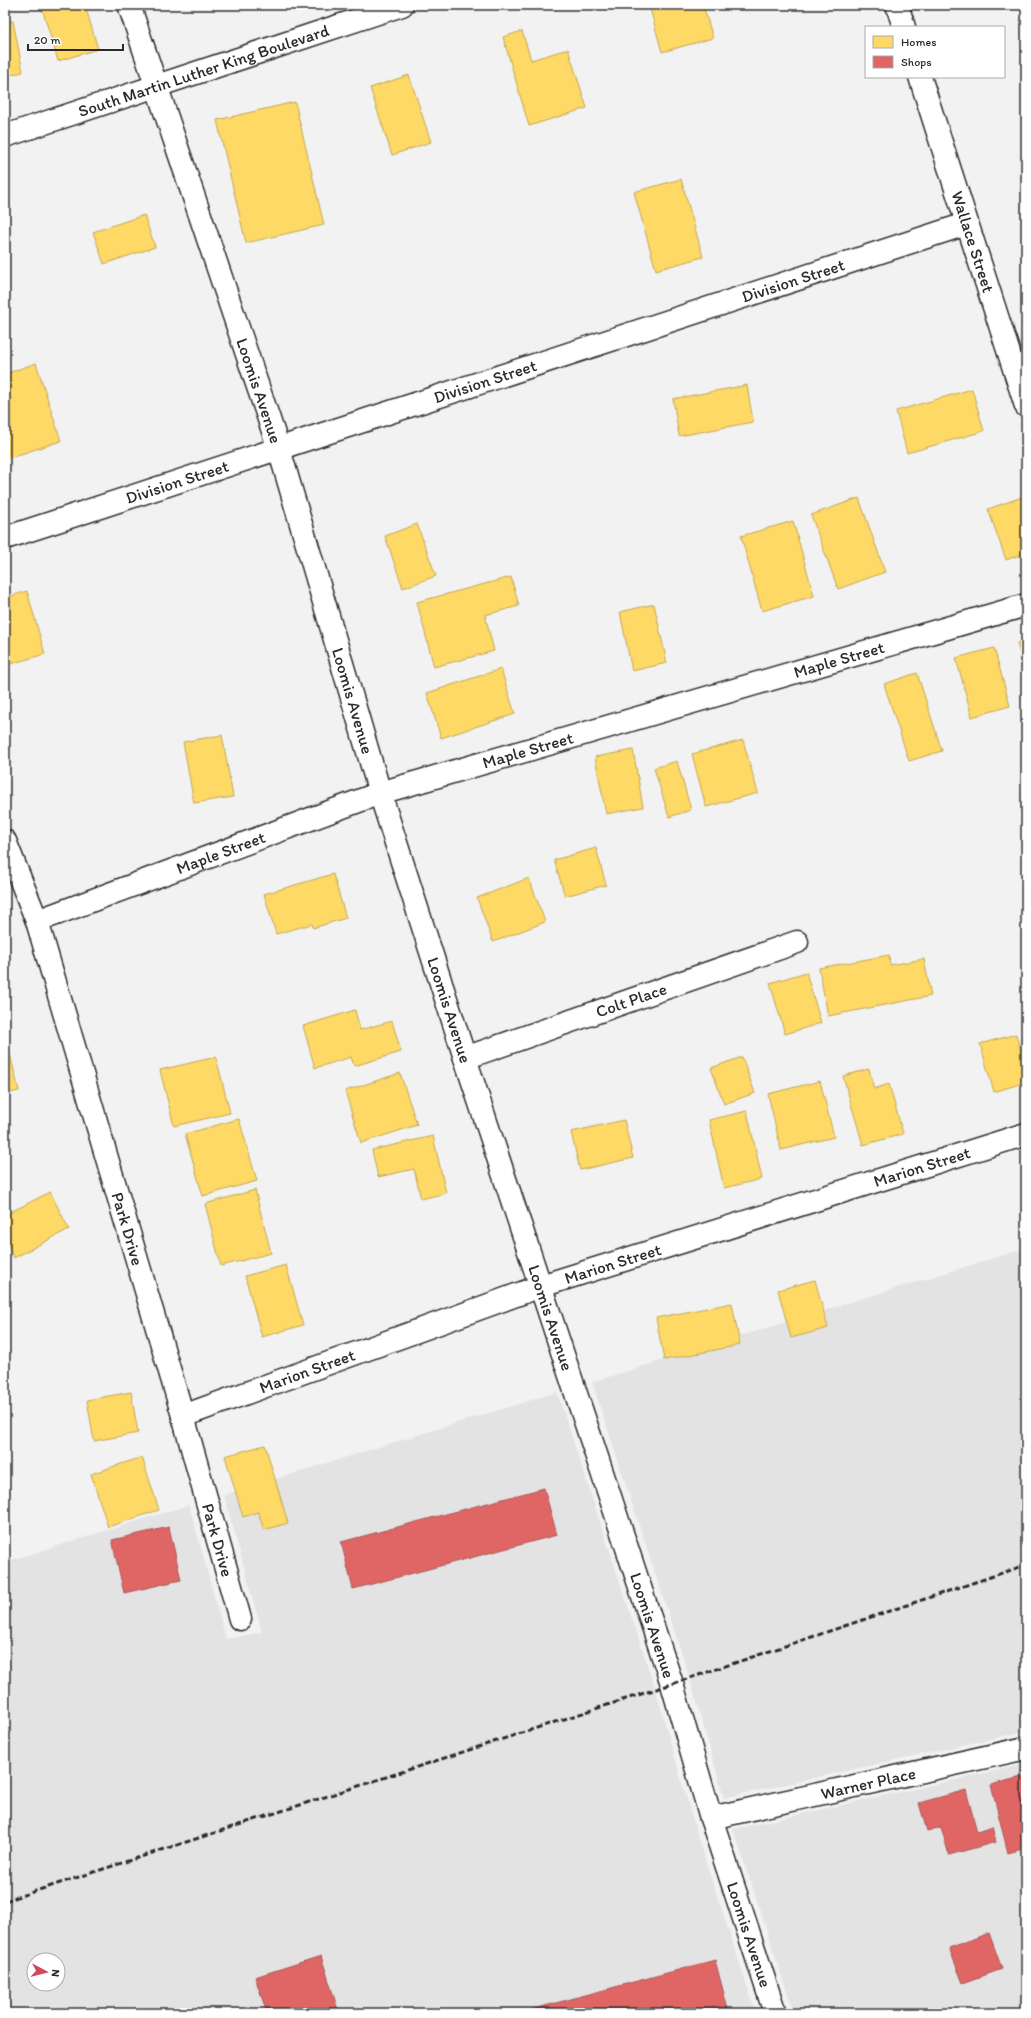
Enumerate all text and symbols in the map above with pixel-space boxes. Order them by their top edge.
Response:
street label: South Martin Luther King Boulevard [76,20,331,121]
scale bar [28,26,123,52]
legend [865,26,1005,78]
text: 20 m [34,33,61,47]
text: Homes [901,35,937,49]
text: Shops [901,55,932,69]
street label: Wallace Street [947,188,999,295]
street label: Division Street [739,254,847,307]
street label: Loomis Avenue [232,335,286,446]
street label: Division Street [431,355,539,407]
street label: Division Street [123,456,231,508]
street label: Maple Street [791,637,887,682]
street label: Loomis Avenue [328,645,378,756]
street label: Maple Street [480,727,576,773]
street label: Maple Street [173,827,268,878]
street label: Loomis Avenue [423,955,476,1065]
street label: Colt Place [593,978,669,1022]
street label: Marion Street [871,1142,973,1191]
street label: Park Drive [108,1190,148,1268]
street label: Marion Street [562,1239,664,1288]
street label: Loomis Avenue [524,1262,578,1373]
street label: Marion Street [257,1344,358,1397]
street label: Park Drive [198,1501,238,1579]
street label: Loomis Avenue [626,1570,679,1681]
street label: Warner Place [819,1763,917,1803]
street label: Loomis Avenue [723,1879,776,1990]
north arrow [26,1952,66,1992]
text: N [49,1969,62,1978]

